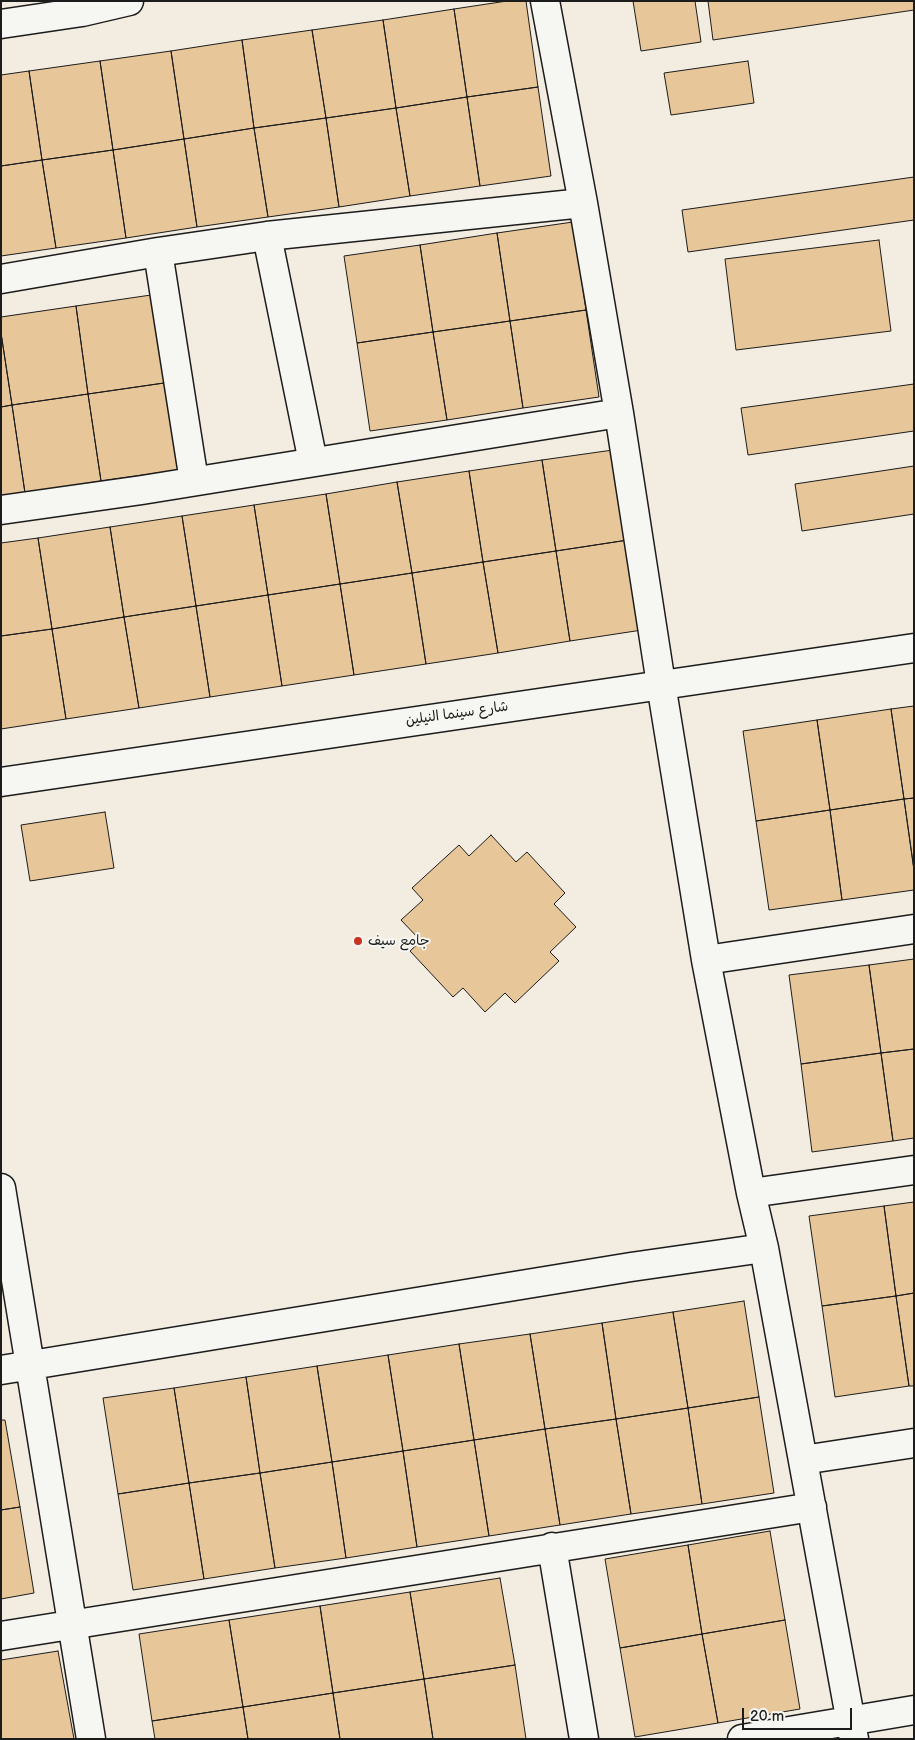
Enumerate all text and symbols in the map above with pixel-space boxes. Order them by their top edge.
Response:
street label: شارع سينما النيلين [405,698,509,730]
place label: جامع سيف [368,933,429,949]
marker: جامع سيف [352,935,364,947]
scale bar [745,1698,855,1730]
text: 20 m [750,1707,784,1726]

